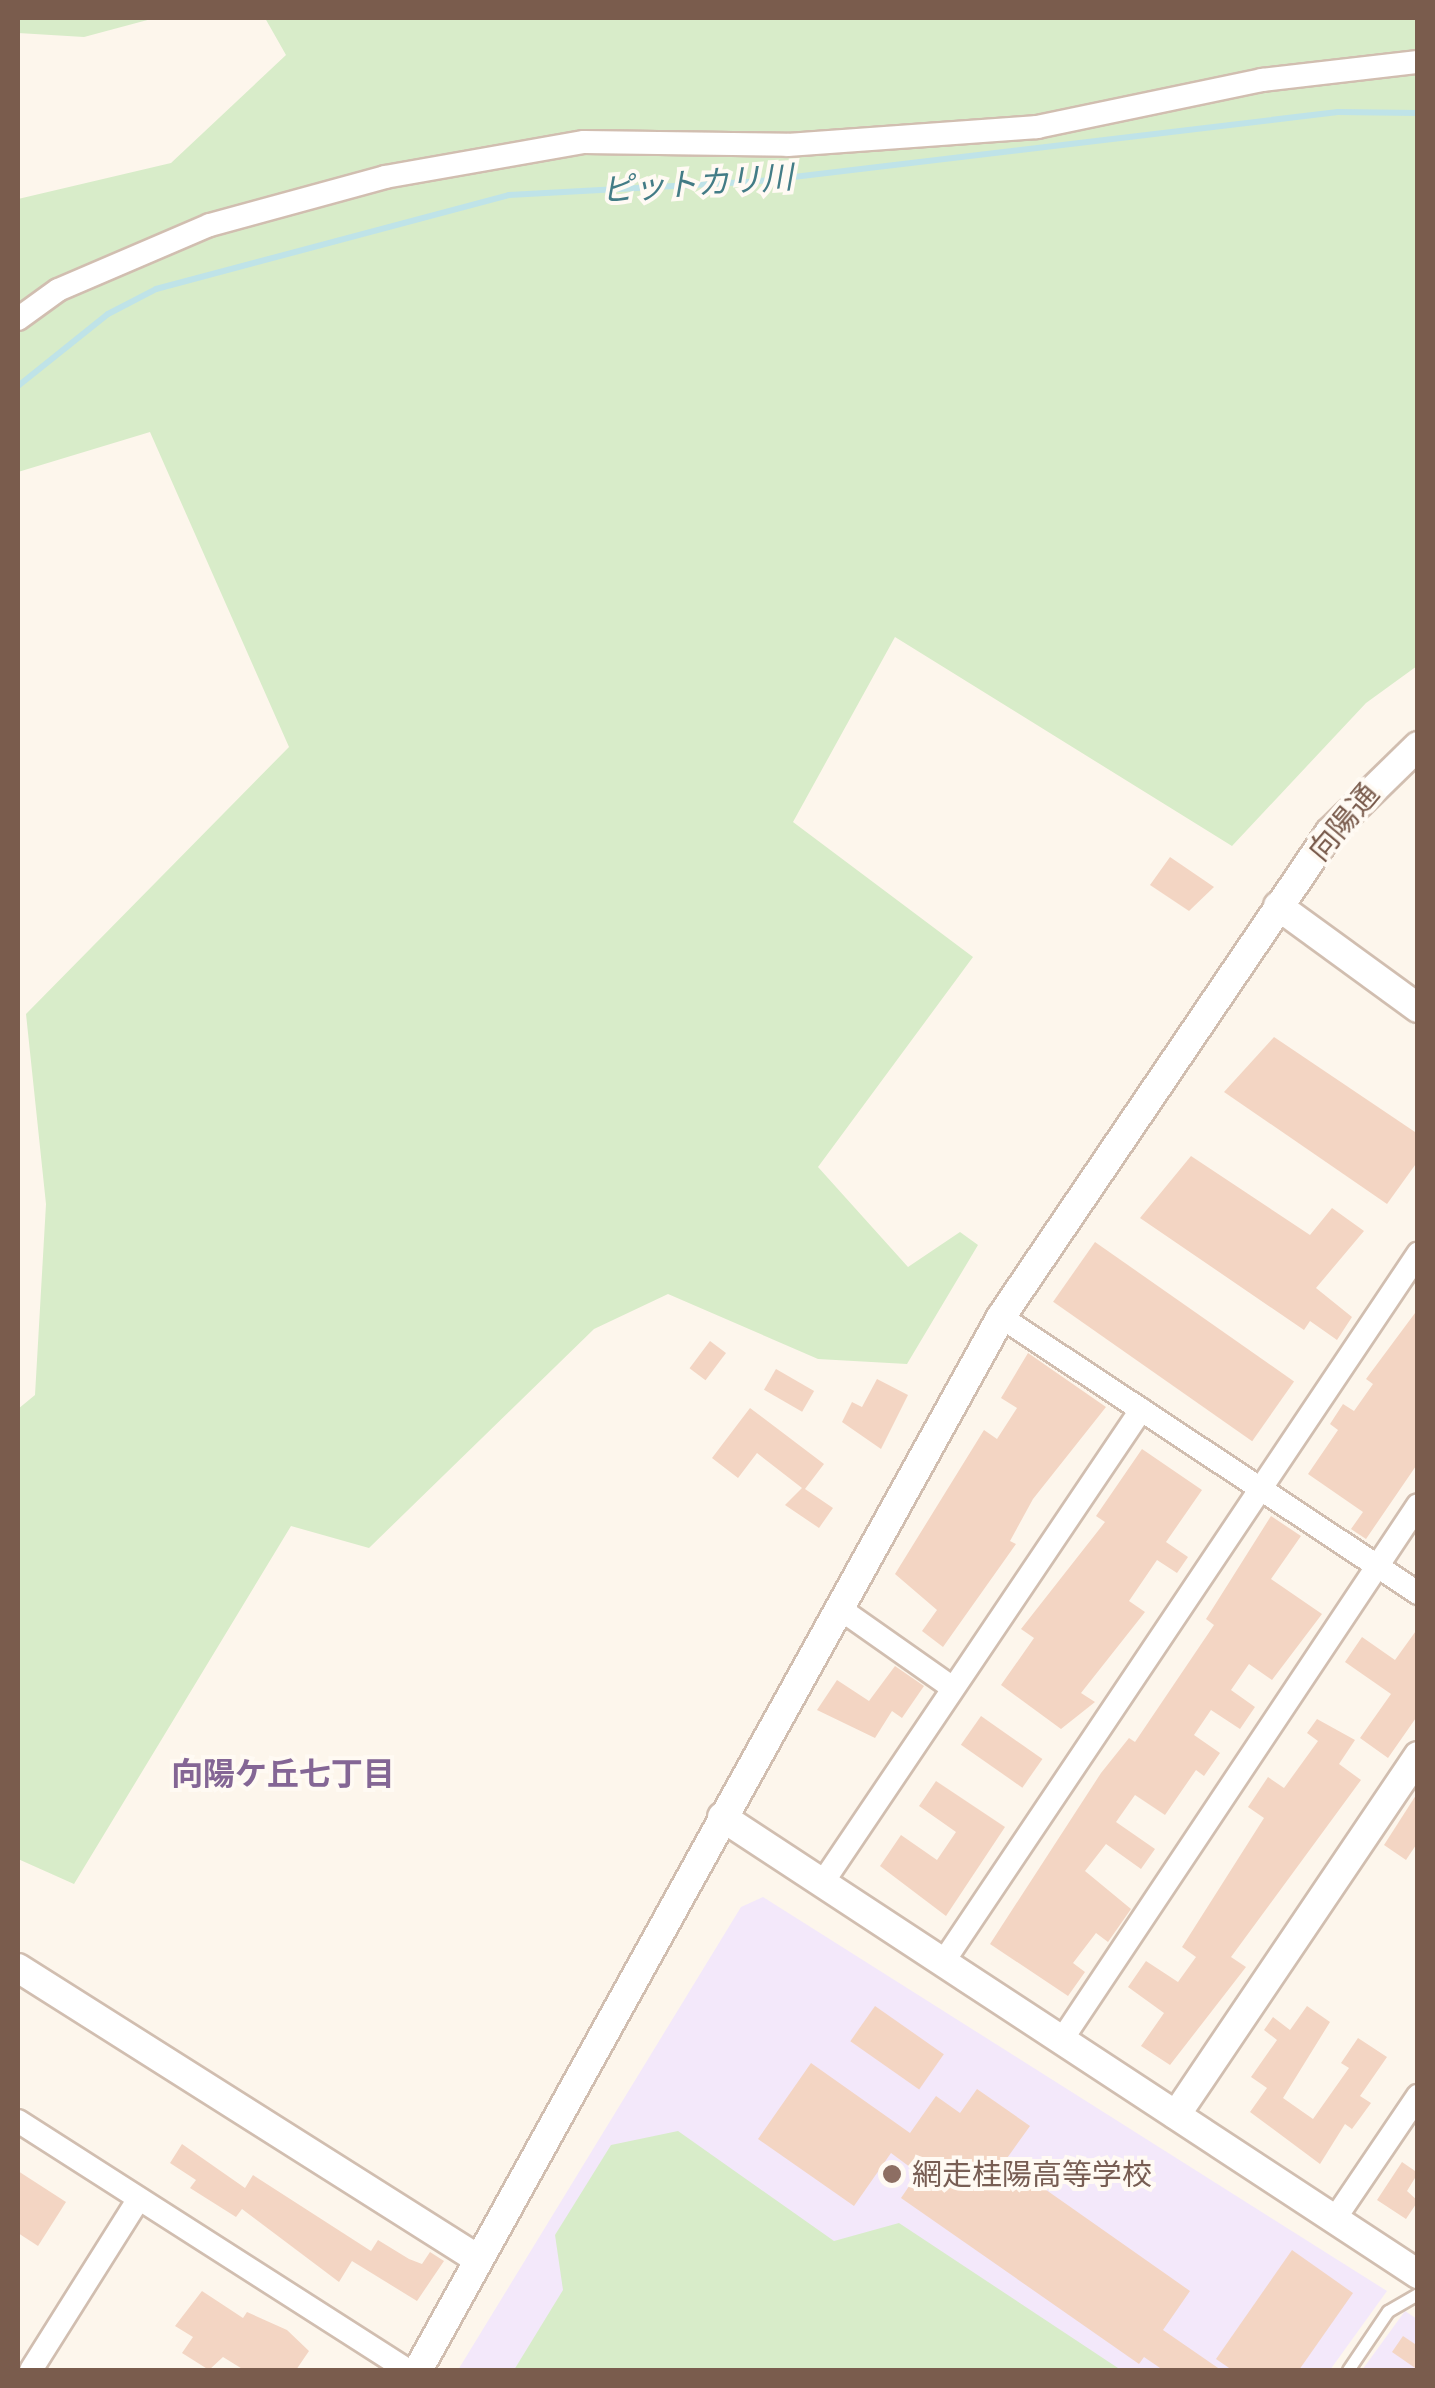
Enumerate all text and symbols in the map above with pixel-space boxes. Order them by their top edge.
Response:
water label: ピットカリ川 [600,157,794,209]
street label: 向陽通 [1300,776,1386,868]
district label: 向陽ケ丘七丁目 [171,1754,395,1792]
place label: 網走桂陽高等学校 [912,2156,1152,2192]
marker: 網走桂陽高等学校 [881,2163,903,2185]

